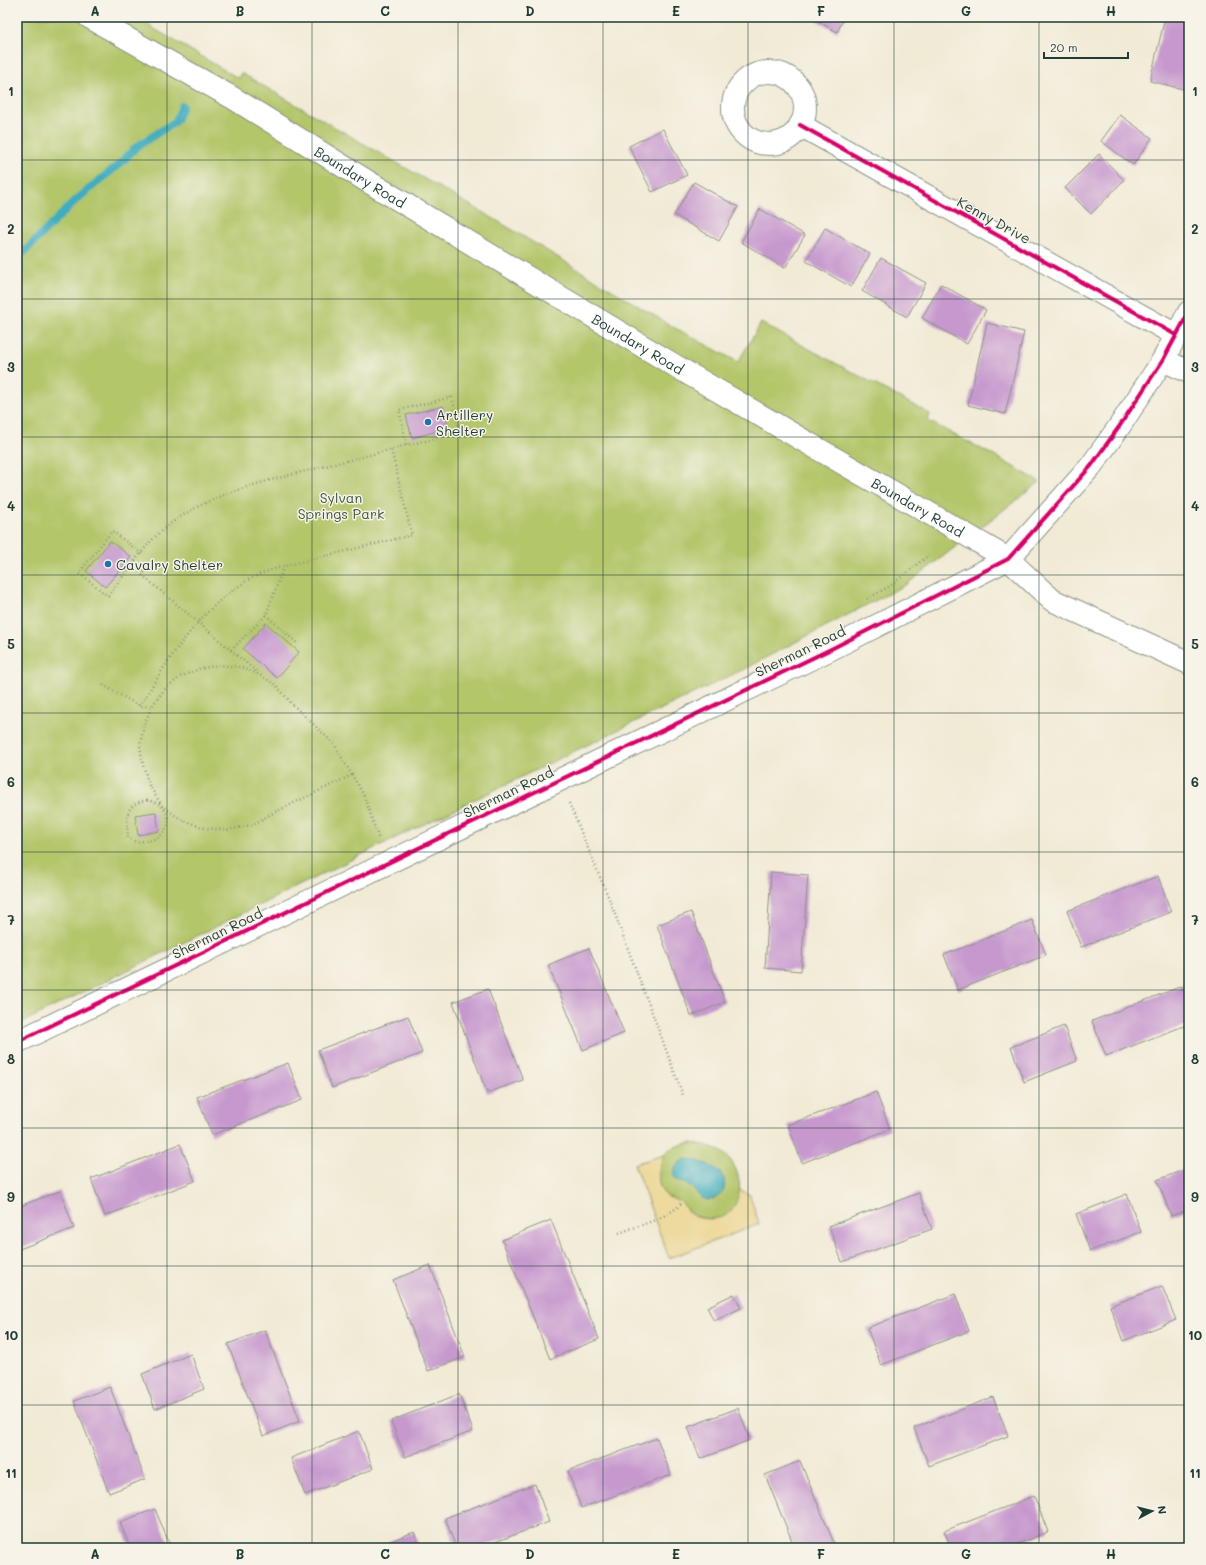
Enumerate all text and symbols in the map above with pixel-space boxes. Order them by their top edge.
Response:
text: A [90,2,100,19]
text: B [236,2,245,19]
text: C [380,2,390,19]
text: D [525,2,535,19]
text: E [672,2,680,19]
text: F [817,2,825,19]
text: G [961,2,971,19]
text: H [1106,2,1116,19]
scale bar [1044,34,1128,60]
text: 20 m [1050,39,1078,55]
text: 1 [8,82,14,99]
text: 1 [1192,82,1198,99]
street label: Boundary Road [311,141,410,212]
street label: Kenny Drive [954,192,1034,248]
text: 2 [7,220,15,237]
text: 2 [1191,220,1199,237]
street label: Boundary Road [589,309,688,378]
text: 3 [7,358,15,375]
text: 3 [1191,358,1199,375]
place label: Artillery Shelter [436,405,493,440]
marker: Artillery Shelter [423,417,433,427]
street label: Boundary Road [868,473,968,541]
park label: Sylvan Springs Park [298,488,384,523]
text: 4 [7,497,15,514]
text: 4 [1191,497,1199,514]
place label: Cavalry Shelter [116,555,223,574]
marker: Cavalry Shelter [103,559,113,569]
street label: Sherman Road [752,621,849,681]
text: 5 [7,635,15,652]
text: 5 [1191,635,1199,652]
street label: Sherman Road [460,762,557,822]
text: 6 [7,773,15,790]
text: 6 [1191,773,1199,790]
street label: Sherman Road [169,903,266,963]
text: 7 [7,911,15,928]
text: 7 [1191,911,1199,928]
text: 8 [7,1050,15,1067]
text: 8 [1191,1050,1199,1067]
text: 9 [7,1188,15,1205]
text: 9 [1191,1188,1199,1205]
text: 10 [4,1326,18,1343]
text: 10 [1188,1326,1202,1343]
text: 11 [5,1464,17,1481]
text: 11 [1189,1464,1201,1481]
north arrow [1132,1491,1172,1531]
text: N [1154,1505,1170,1515]
text: A [90,1545,100,1562]
text: B [236,1545,245,1562]
text: C [380,1545,390,1562]
text: D [525,1545,535,1562]
text: E [672,1545,680,1562]
text: F [817,1545,825,1562]
text: G [961,1545,971,1562]
text: H [1106,1545,1116,1562]

